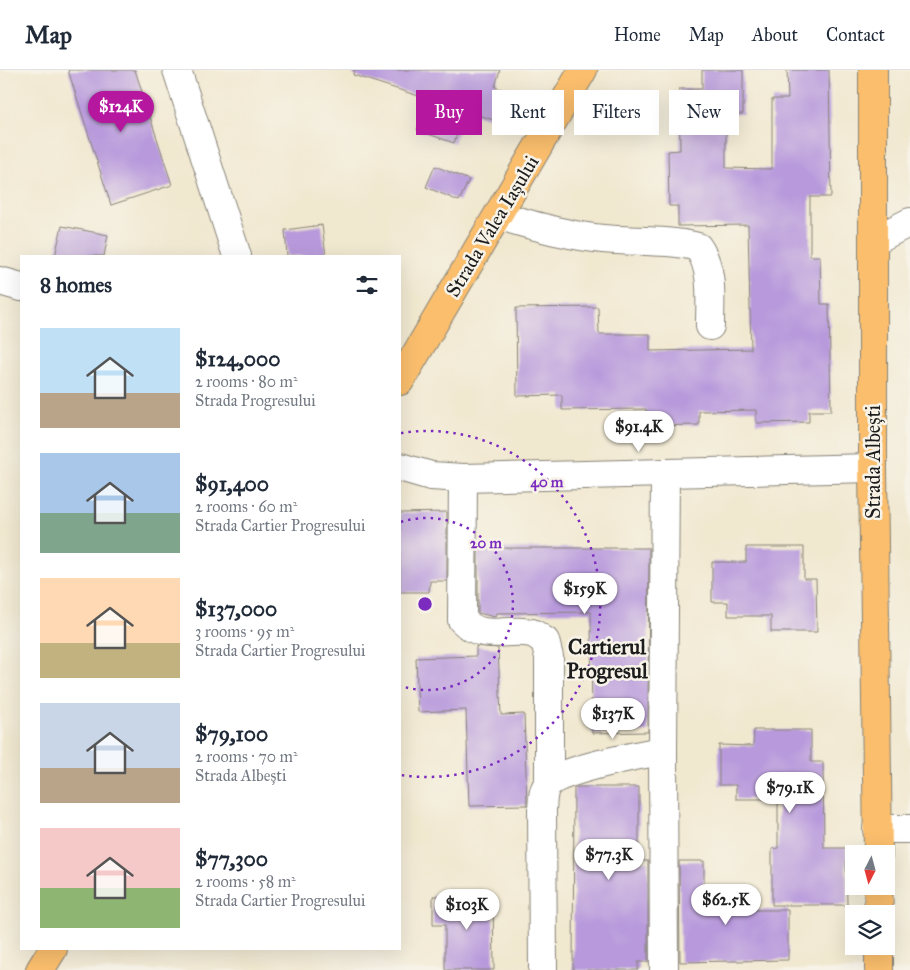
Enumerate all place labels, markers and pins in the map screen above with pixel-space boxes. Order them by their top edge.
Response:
pin: $124K [86,90,156,133]
pin: $91.4K [598,410,680,453]
pin: $159K [550,572,620,615]
centre of rings [416,595,434,613]
pin: $137K [578,698,648,740]
pin: $79.1K [749,772,831,814]
pin: $77.3K [568,838,650,881]
pin: $62.5K [685,884,767,926]
pin: $103K [432,888,502,931]

